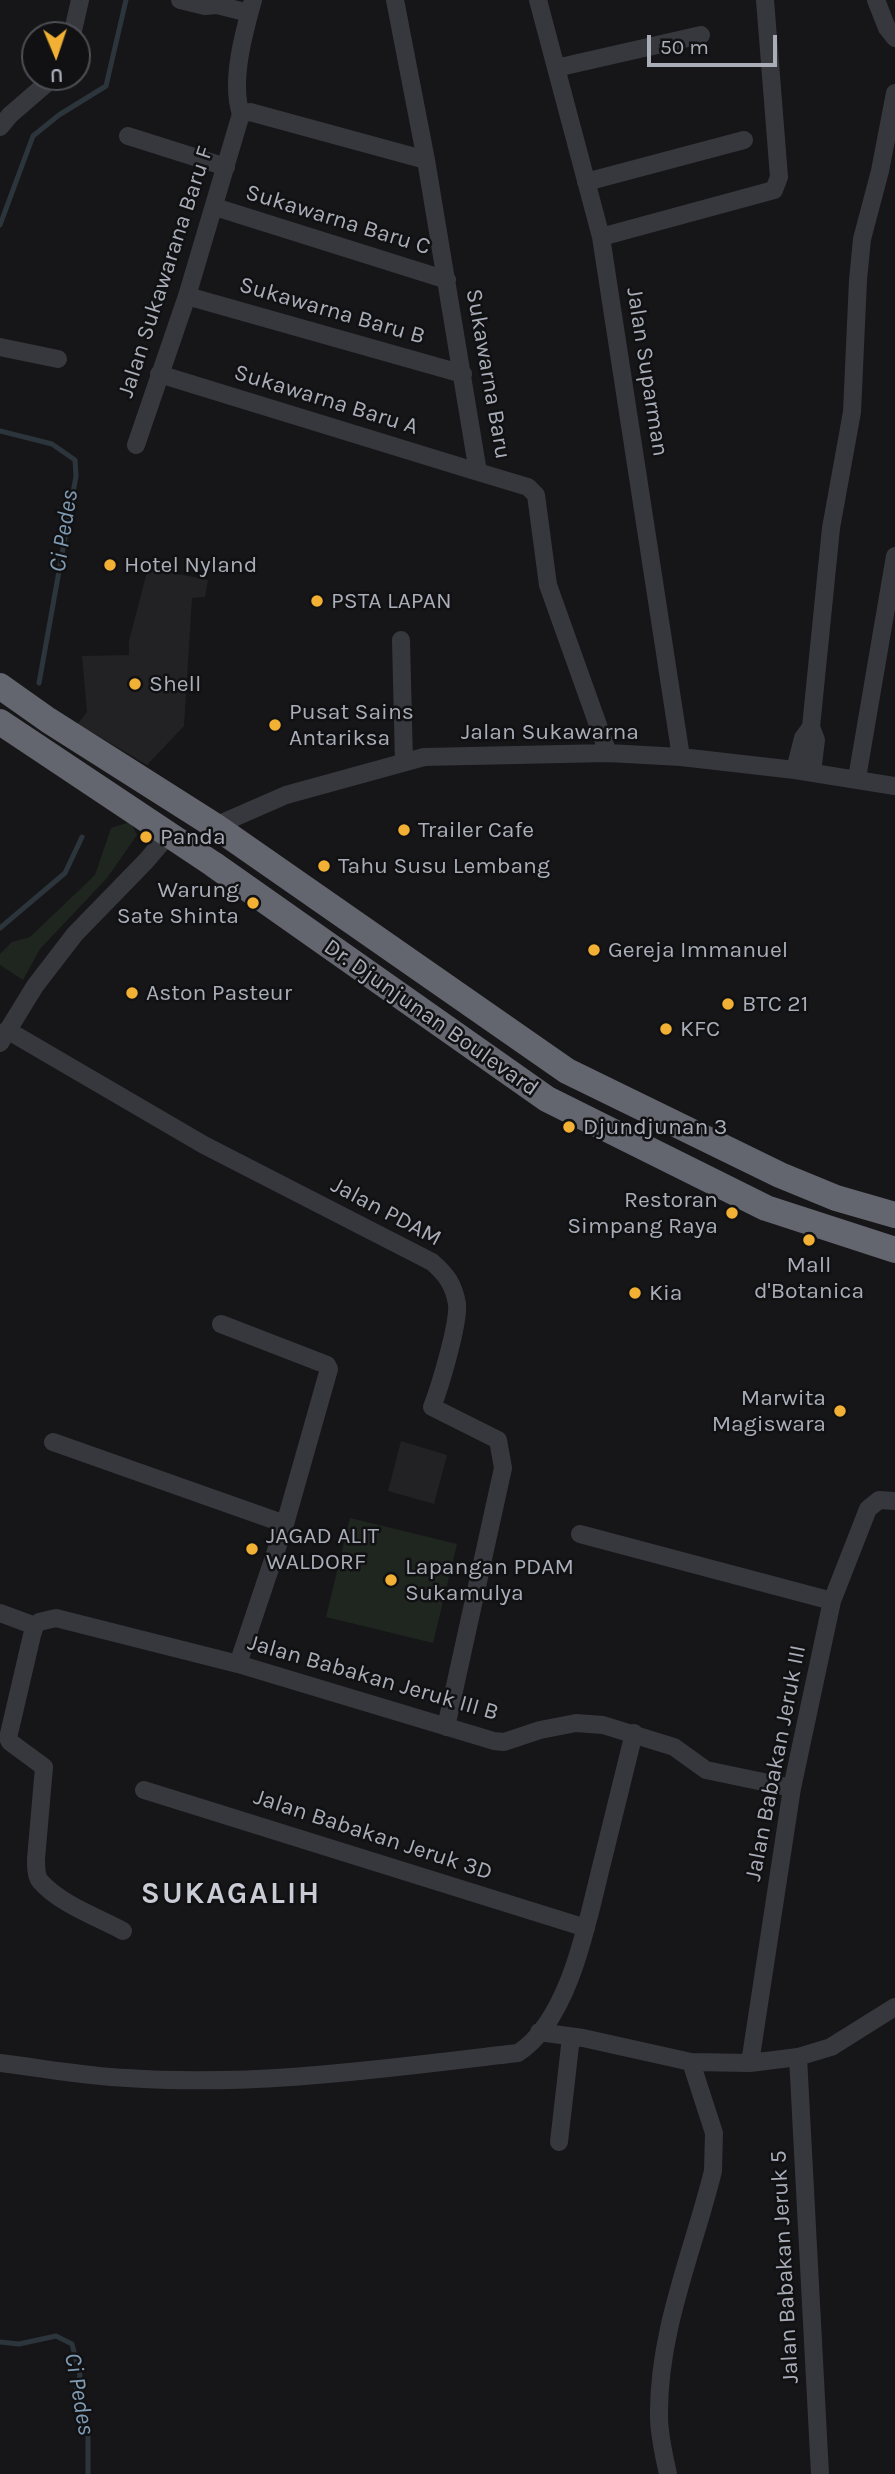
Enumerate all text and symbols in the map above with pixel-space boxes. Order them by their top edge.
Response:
north arrow [21,21,91,91]
scale bar [650,21,780,65]
text: 50 m [660,35,709,59]
text: U [50,64,64,86]
street label: Jalan Sukawarana Baru F [112,143,220,401]
street label: Sukawarna Baru C [242,179,434,261]
street label: Sukawarna Baru B [236,271,428,351]
street label: Jalan Suparman [620,286,674,458]
street label: Sukawarna Baru [459,287,517,461]
street label: Sukawarna Baru A [231,359,421,441]
water label: Ci Pedes [43,488,85,574]
place label: Hotel Nyland [124,551,257,579]
marker: Hotel Nyland [102,557,118,573]
place label: PSTA LAPAN [331,587,452,615]
marker: PSTA LAPAN [309,593,325,609]
place label: Shell [149,670,201,698]
marker: Shell [127,676,143,692]
place label: Pusat Sains Antariksa [289,698,414,752]
marker: Pusat Sains Antariksa [267,717,283,733]
street label: Jalan Sukawarna [461,718,639,746]
place label: Trailer Cafe [418,816,534,844]
marker: Trailer Cafe [396,822,412,838]
place label: Panda [160,823,226,851]
marker: Panda [138,829,154,845]
place label: Tahu Susu Lembang [338,852,550,880]
marker: Tahu Susu Lembang [316,858,332,874]
place label: Warung Sate Shinta [117,876,239,930]
marker: Warung Sate Shinta [245,895,261,911]
street label: Dr. Djunjunan Boulevard [318,933,544,1103]
place label: Gereja Immanuel [608,936,788,964]
marker: Gereja Immanuel [586,942,602,958]
place label: Aston Pasteur [146,979,292,1007]
marker: Aston Pasteur [124,985,140,1001]
place label: BTC 21 [742,990,808,1018]
marker: BTC 21 [720,996,736,1012]
place label: KFC [680,1015,720,1043]
marker: KFC [658,1021,674,1037]
place label: Djundjunan 3 [583,1113,727,1141]
marker: Djundjunan 3 [561,1119,577,1135]
street label: Jalan PDAM [326,1171,446,1253]
place label: Restoran Simpang Raya [567,1186,718,1240]
marker: Restoran Simpang Raya [724,1205,740,1221]
marker: Mall d'Botanica [801,1232,817,1248]
place label: Mall d'Botanica [754,1251,864,1305]
place label: Kia [649,1279,682,1307]
marker: Kia [627,1285,643,1301]
place label: Marwita Magiswara [712,1384,826,1438]
marker: Marwita Magiswara [832,1403,848,1419]
place label: JAGAD ALIT WALDORF [266,1522,379,1576]
marker: JAGAD ALIT WALDORF [244,1541,260,1557]
place label: Lapangan PDAM Sukamulya [405,1553,574,1607]
marker: Lapangan PDAM Sukamulya [383,1572,399,1588]
street label: Jalan Babakan Jeruk III B [245,1629,501,1727]
street label: Jalan Babakan Jeruk III [740,1643,812,1883]
street label: Jalan Babakan Jeruk 3D [250,1783,496,1887]
district label: SUKAGALIH [142,1876,320,1912]
street label: Jalan Babakan Jeruk 5 [765,2150,805,2384]
water label: Ci Pedes [58,2351,100,2437]

